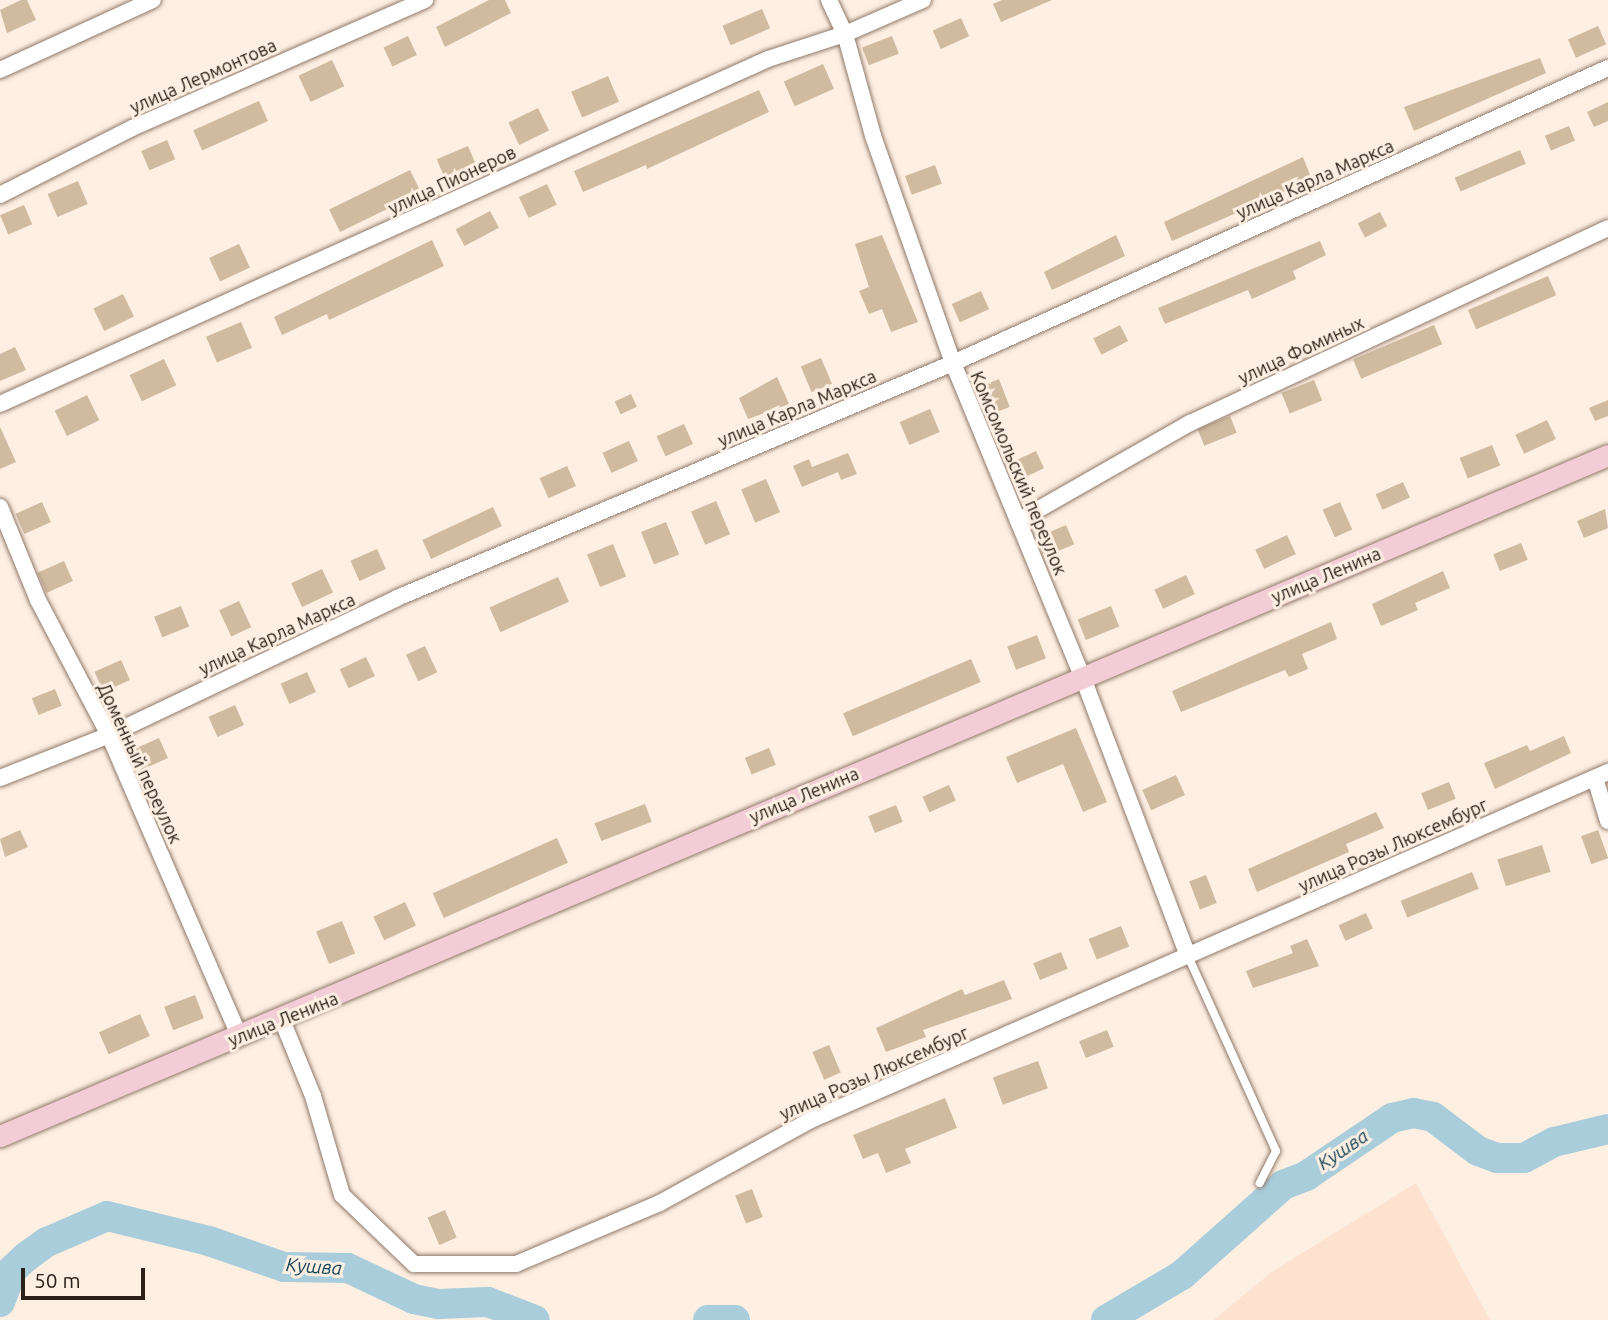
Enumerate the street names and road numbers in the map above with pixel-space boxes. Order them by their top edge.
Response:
street label: улица Лермонтова [126,34,280,118]
street label: улица Карла Маркса [1233,135,1397,223]
street label: улица Пионеров [385,141,519,219]
street label: улица Фоминых [1235,311,1367,389]
street label: улица Карла Маркса [715,365,879,451]
street label: Комсомольский переулок [966,368,1072,578]
street label: улица Ленина [1268,542,1384,608]
street label: улица Карла Маркса [195,588,359,680]
street label: Доменный переулок [93,679,187,847]
street label: улица Ленина [746,762,862,828]
street label: улица Розы Люксембург [1295,794,1491,896]
street label: улица Ленина [225,987,341,1051]
street label: улица Розы Люксембург [776,1022,972,1124]

